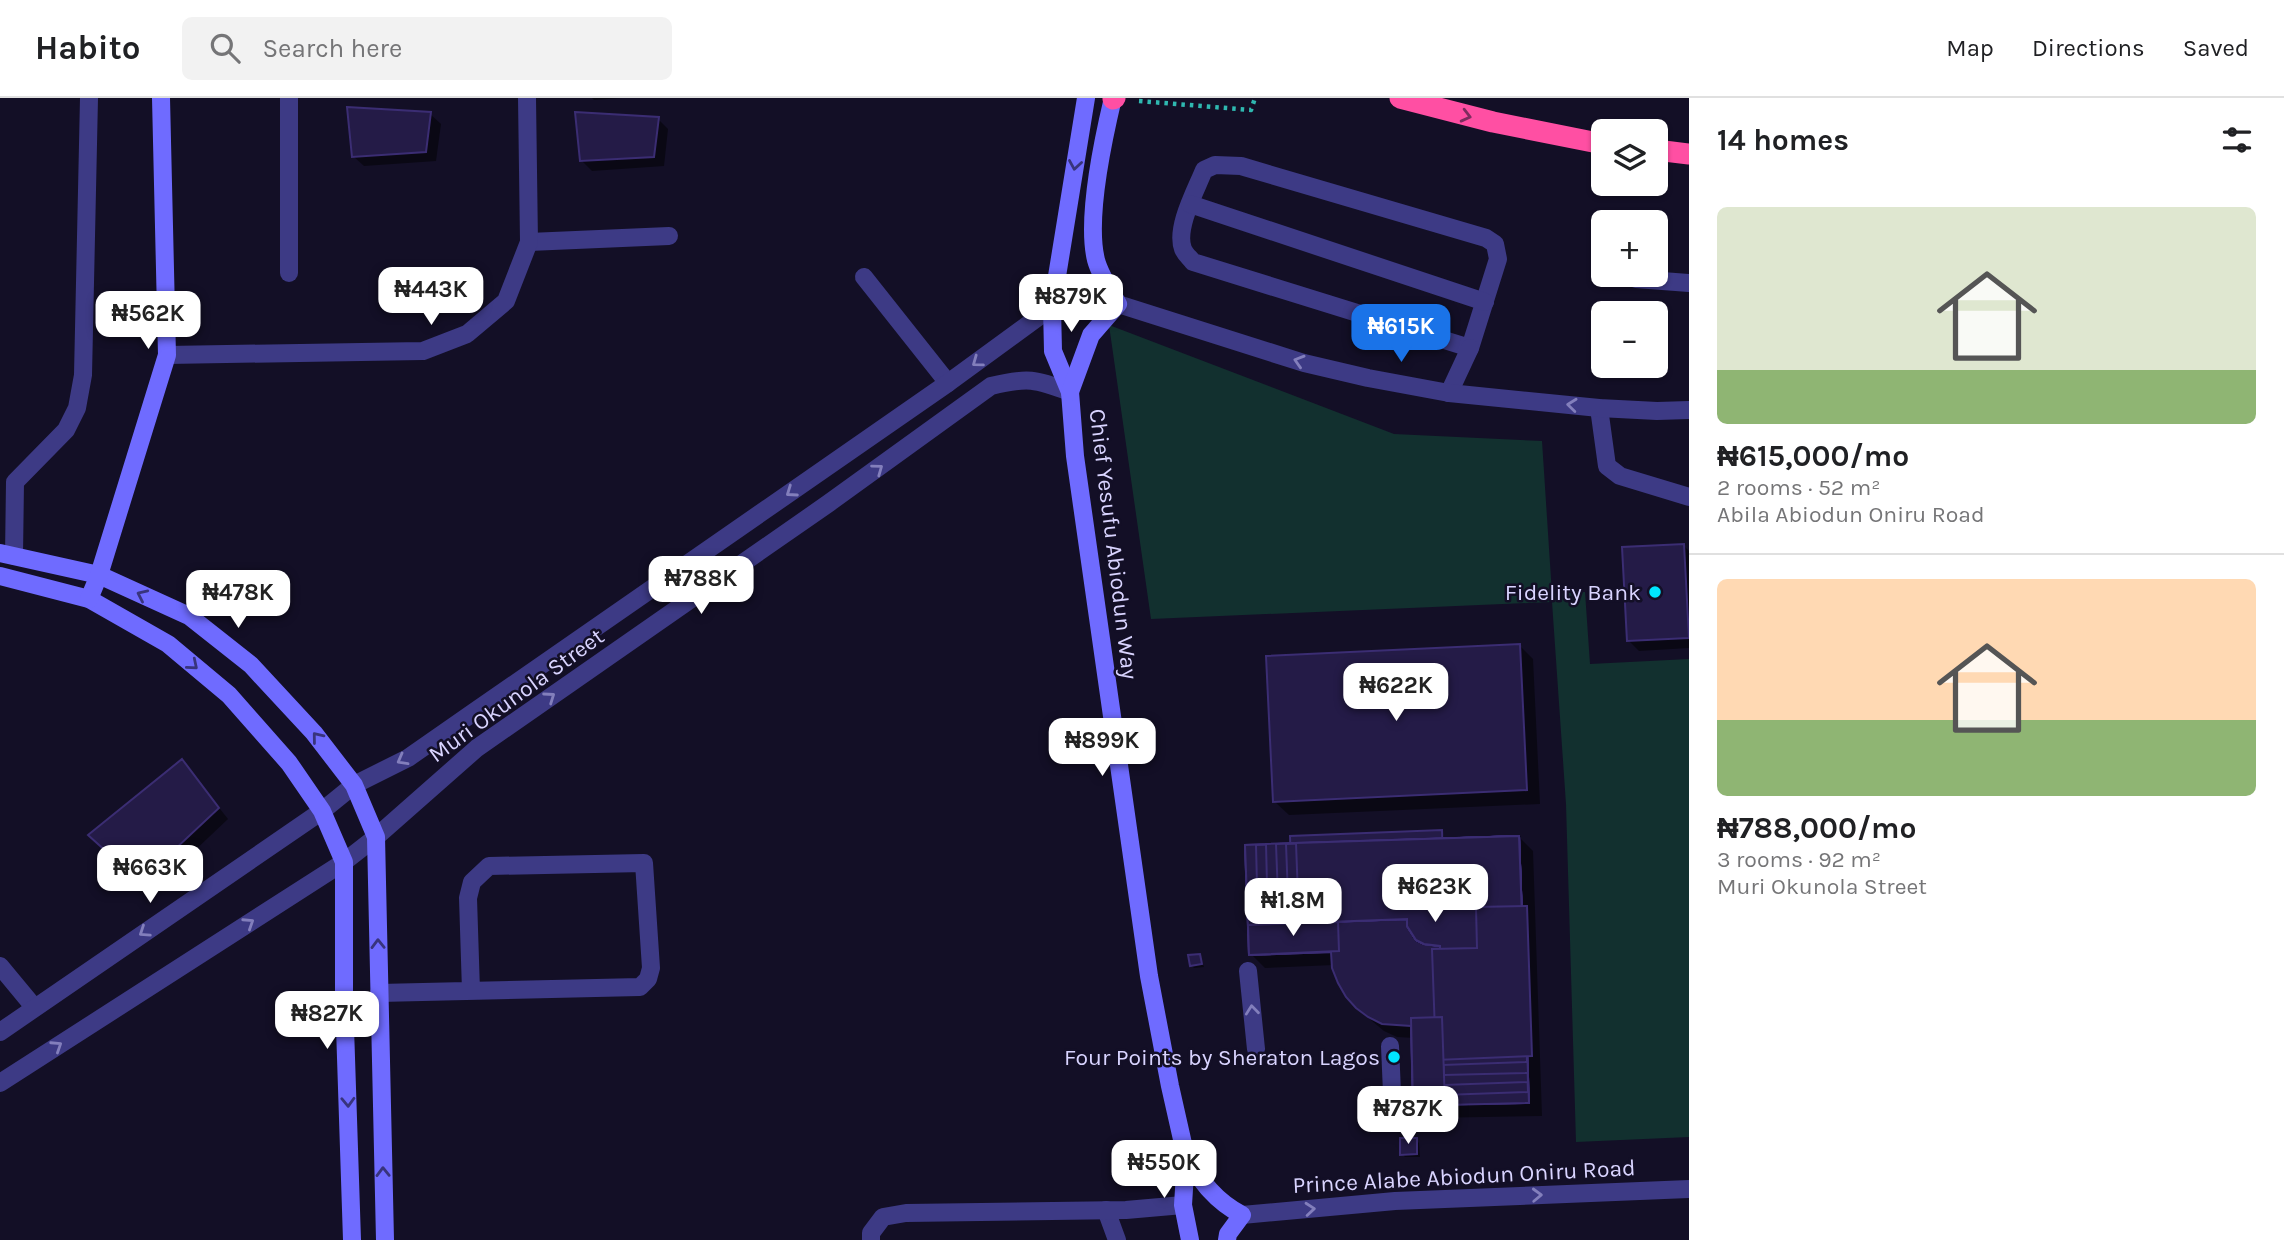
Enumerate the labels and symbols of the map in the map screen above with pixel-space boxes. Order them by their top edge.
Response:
one-way arrow [1460,108,1472,122]
one-way arrow [1068,159,1083,171]
pin: ₦443K [382,268,480,327]
pin: ₦879K [1022,274,1120,334]
pin: ₦562K [99,292,197,351]
pin: ₦615K [1352,304,1450,364]
one-way arrow [972,354,985,366]
one-way arrow [1294,355,1306,370]
one-way arrow [1566,398,1577,413]
street label: Chief Yesufu Abiodun Way [1083,407,1144,681]
one-way arrow [870,464,882,477]
one-way arrow [786,484,799,496]
pin: ₦788K [652,556,750,616]
pin: ₦478K [189,570,287,630]
place label: Fidelity Bank [1505,579,1641,606]
marker: Fidelity Bank [1647,584,1663,600]
one-way arrow [137,589,150,603]
street label: Muri Okunola Street [423,623,609,768]
one-way arrow [185,657,198,669]
pin: ₦622K [1347,664,1445,723]
one-way arrow [543,692,556,705]
pin: ₦899K [1053,718,1151,778]
one-way arrow [312,733,325,745]
one-way arrow [397,752,409,765]
pin: ₦663K [101,846,199,905]
pin: ₦623K [1386,864,1484,924]
pin: ₦1.8M [1244,878,1342,938]
one-way arrow [241,919,254,932]
one-way arrow [139,924,152,937]
one-way arrow [371,939,386,950]
pin: ₦827K [278,992,376,1051]
one-way arrow [1245,1004,1260,1015]
one-way arrow [50,1042,63,1055]
place label: Four Points by Sheraton Lagos [1064,1044,1380,1071]
marker: Four Points by Sheraton Lagos [1386,1049,1402,1065]
pin: ₦787K [1359,1086,1457,1146]
one-way arrow [340,1096,355,1107]
pin: ₦550K [1115,1140,1213,1200]
street label: Prince Alabe Abiodun Oniru Road [1292,1154,1636,1199]
one-way arrow [376,1166,391,1177]
one-way arrow [1531,1188,1542,1203]
one-way arrow [1304,1201,1315,1216]

